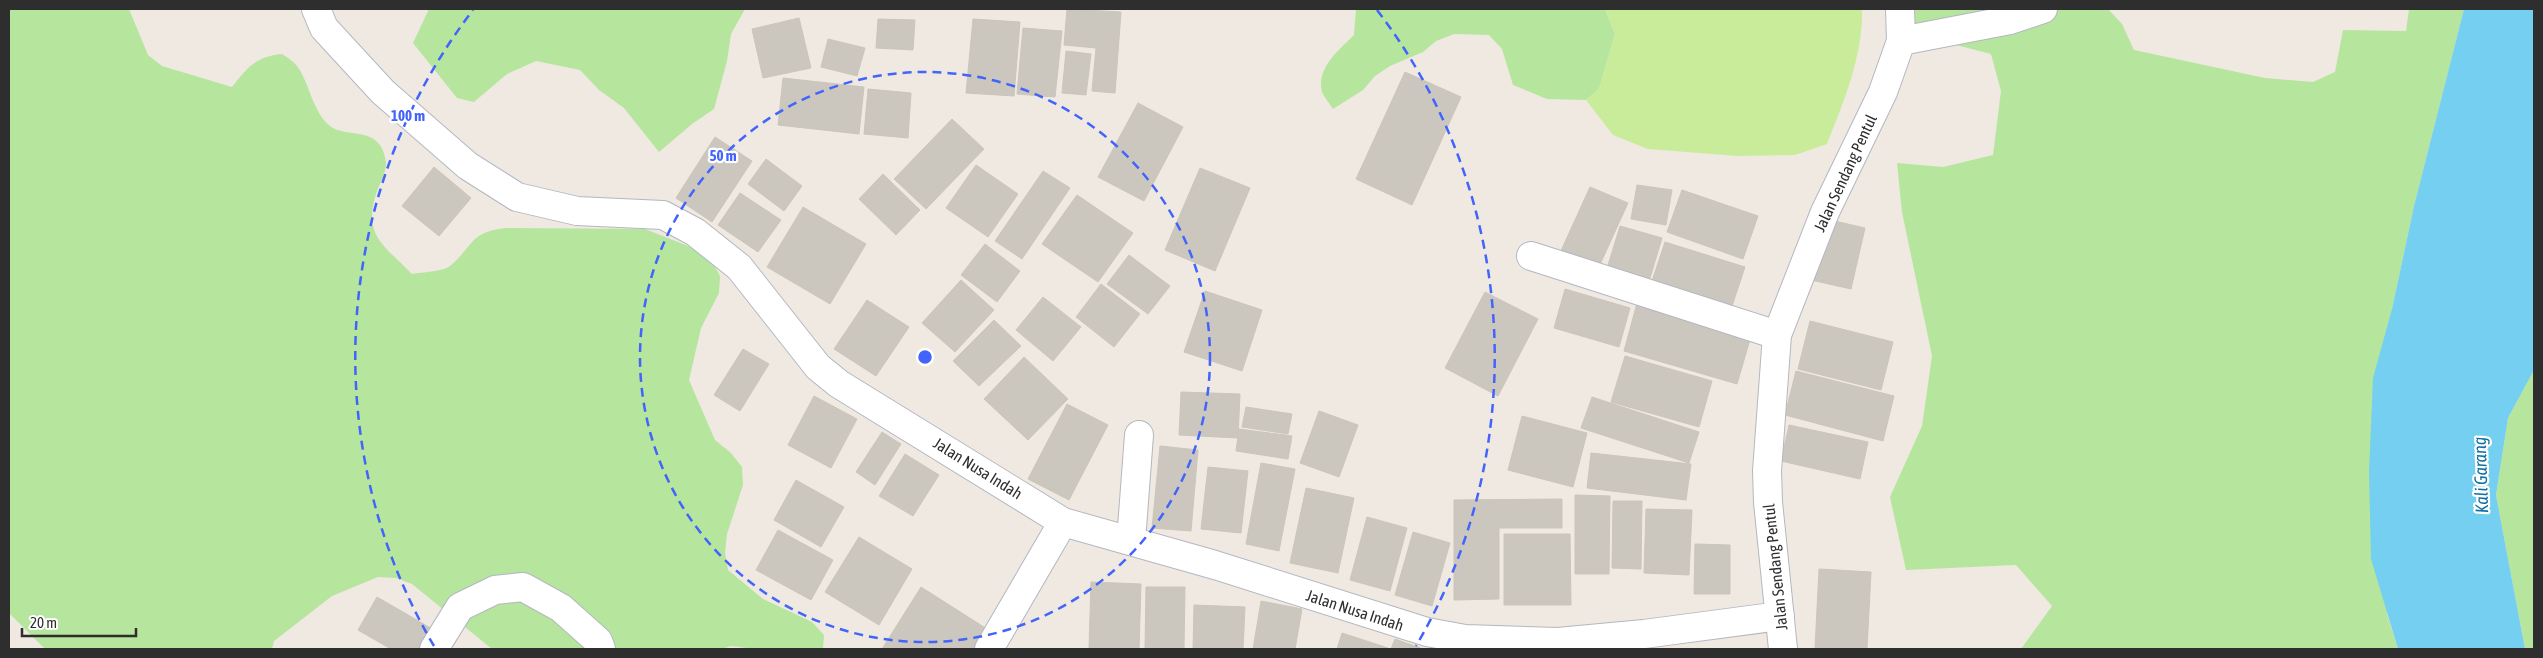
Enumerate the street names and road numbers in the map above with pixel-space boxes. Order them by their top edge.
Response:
street label: Jalan Sendang Pentul [1810,111,1881,235]
street label: Jalan Nusa Indah [930,434,1026,502]
street label: Jalan Sendang Pentul [1759,502,1792,631]
street label: Jalan Nusa Indah [1304,586,1406,634]

